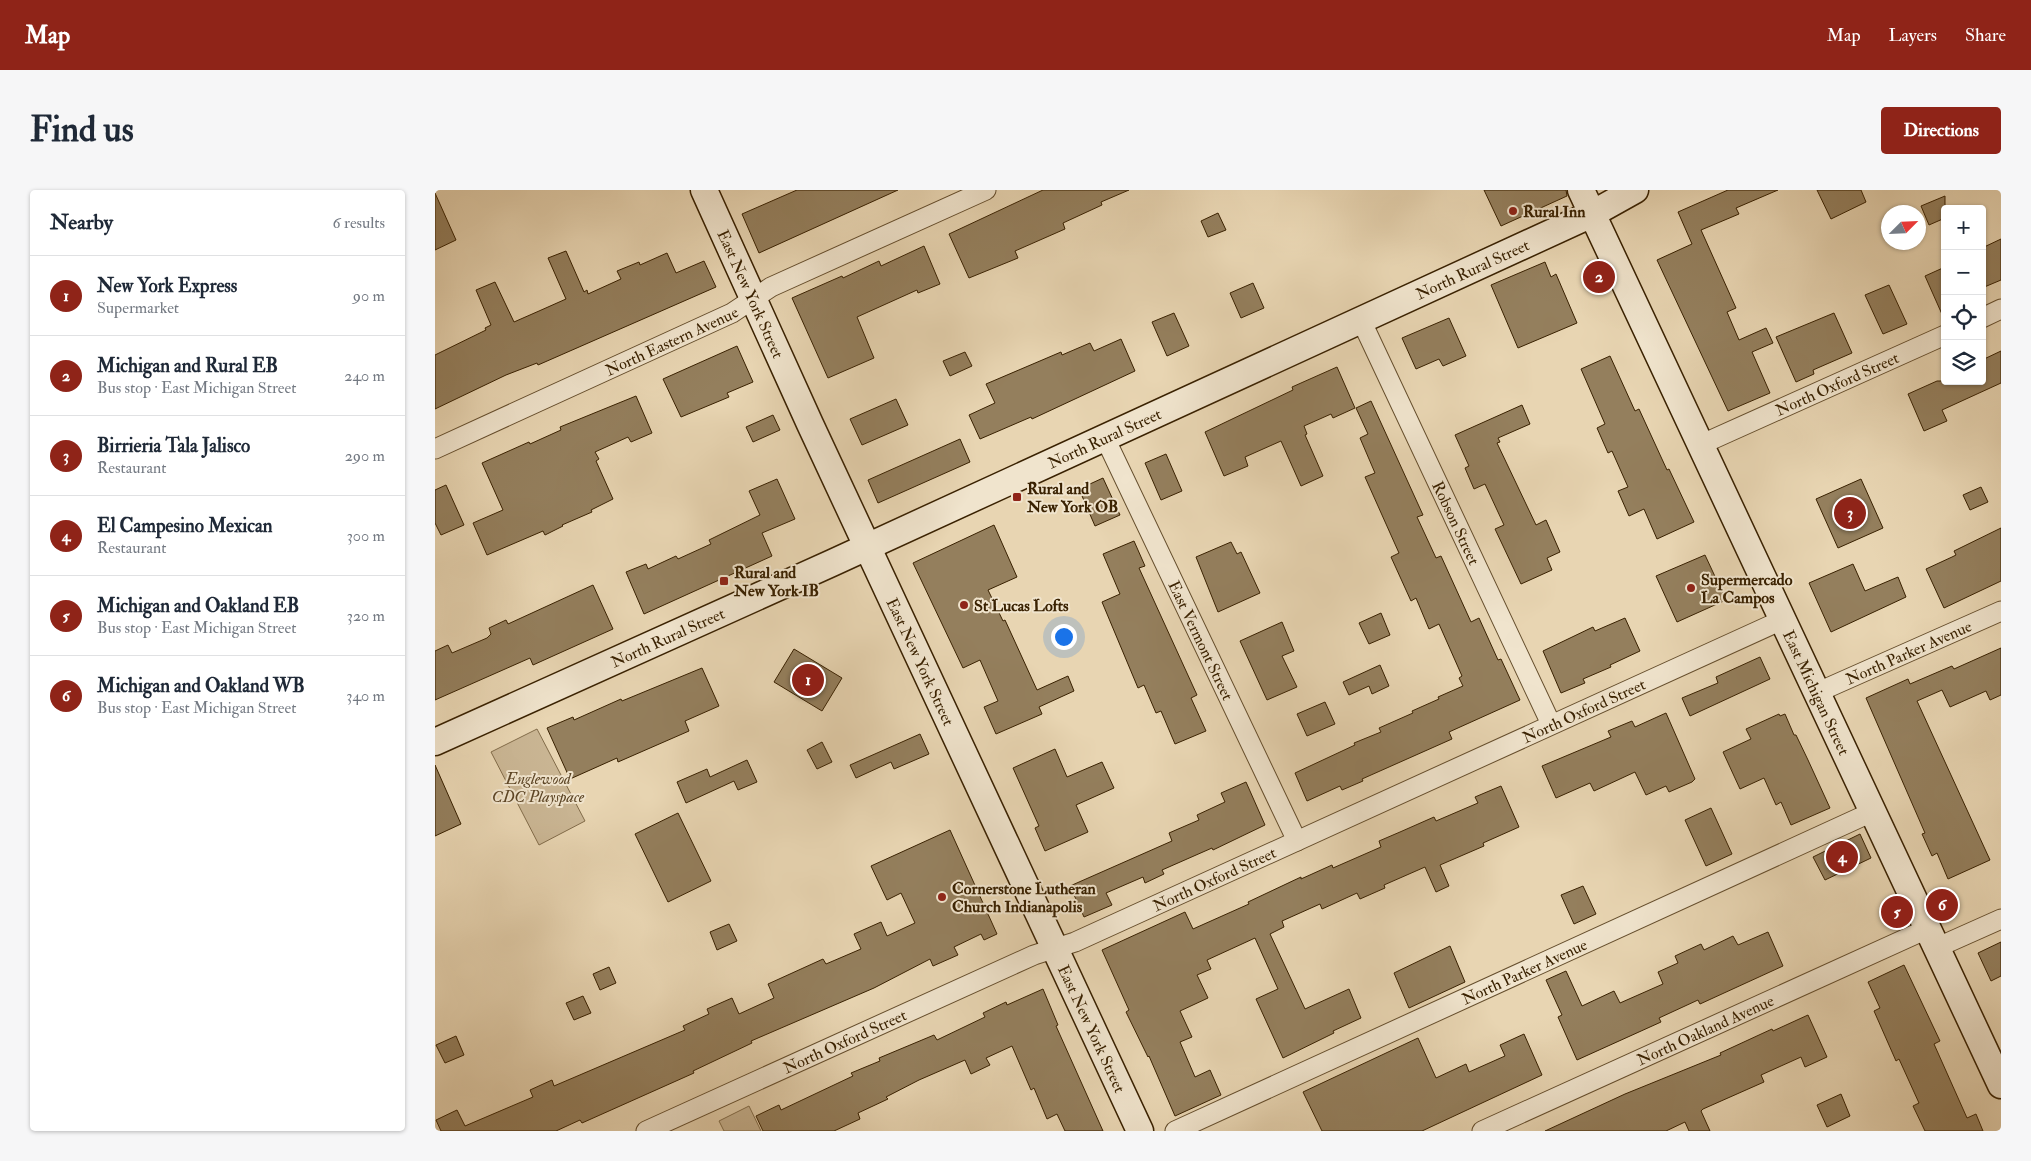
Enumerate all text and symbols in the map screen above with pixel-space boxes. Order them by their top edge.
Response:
text: Map [25,20,70,51]
text: Map [1827,24,1861,47]
text: Layers [1889,24,1937,47]
text: Share [1965,24,2006,47]
button: Directions [1881,107,2001,154]
text: Find us [30,108,134,152]
place label: Rural Inn [1523,202,1586,222]
marker: Rural Inn [1507,205,1519,217]
north arrow [1881,205,1926,250]
map controls [1941,205,1986,385]
button: + [1941,205,1986,250]
text: Nearby [50,209,113,236]
text: 6 results [333,213,385,233]
street label: East New York Street [712,227,788,362]
street label: North Rural Street [1413,235,1533,305]
button: − [1941,250,1986,295]
pin: 2 [1583,258,1615,296]
text: New York Express [97,274,237,298]
text: 1 [63,286,69,306]
text: 90 m [353,286,385,306]
button: locate [1941,295,1986,340]
text: Supermarket [97,298,179,318]
street label: North Eastern Avenue [602,302,743,381]
button: layers [1941,340,1986,385]
street label: North Oxford Street [1772,348,1902,421]
text: Michigan and Rural EB [97,354,278,378]
text: 2 [62,366,70,386]
text: 240 m [344,366,385,386]
text: Bus stop · East Michigan Street [97,378,296,398]
street label: North Rural Street [1045,404,1165,474]
text: Birrieria Tala Jalisco [97,434,250,458]
text: 3 [63,446,69,466]
text: 290 m [345,446,385,466]
text: Restaurant [97,458,166,478]
street label: Robson Street [1427,478,1484,568]
place label: Rural and New York OB [1026,479,1118,517]
marker: Rural and New York OB [1011,491,1023,503]
pin: 3 [1834,494,1866,532]
text: El Campesino Mexican [97,514,273,538]
text: 4 [62,526,70,546]
text: 300 m [347,526,385,546]
text: Restaurant [97,538,166,558]
place label: Rural and New York IB [733,563,819,601]
place label: Supermercado La Campos [1701,570,1793,609]
marker: Rural and New York IB [718,575,730,587]
street label: East Vermont Street [1163,578,1237,704]
marker: Supermercado La Campos [1685,582,1697,594]
text: Michigan and Oakland EB [97,594,299,618]
street label: East New York Street [882,595,958,729]
place label: St Lucas Lofts [974,596,1069,616]
marker: St Lucas Lofts [958,599,970,611]
street label: North Rural Street [608,604,728,672]
text: 5 [62,606,70,626]
text: 320 m [347,606,385,626]
street label: North Parker Avenue [1843,616,1975,690]
text: Bus stop · East Michigan Street [97,618,296,638]
your location [1051,624,1077,650]
street label: East Michigan Street [1778,627,1854,758]
pin: 1 [792,661,824,699]
text: Michigan and Oakland WB [97,674,305,698]
street label: North Oxford Street [1519,675,1649,748]
text: 6 [62,686,70,706]
text: 340 m [346,686,385,706]
text: Bus stop · East Michigan Street [97,698,296,718]
park label: Englewood CDC Playspace [492,769,585,807]
pin: 4 [1826,838,1858,876]
street label: North Oxford Street [1150,843,1279,916]
place label: Cornerstone Lutheran Church Indianapolis [952,879,1097,918]
pin: 6 [1926,886,1958,924]
marker: Cornerstone Lutheran Church Indianapolis [936,891,948,903]
pin: 5 [1881,893,1913,931]
street label: North Parker Avenue [1459,935,1591,1009]
street label: East New York Street [1053,962,1130,1096]
street label: North Oakland Avenue [1634,991,1777,1070]
street label: North Oxford Street [780,1005,910,1078]

